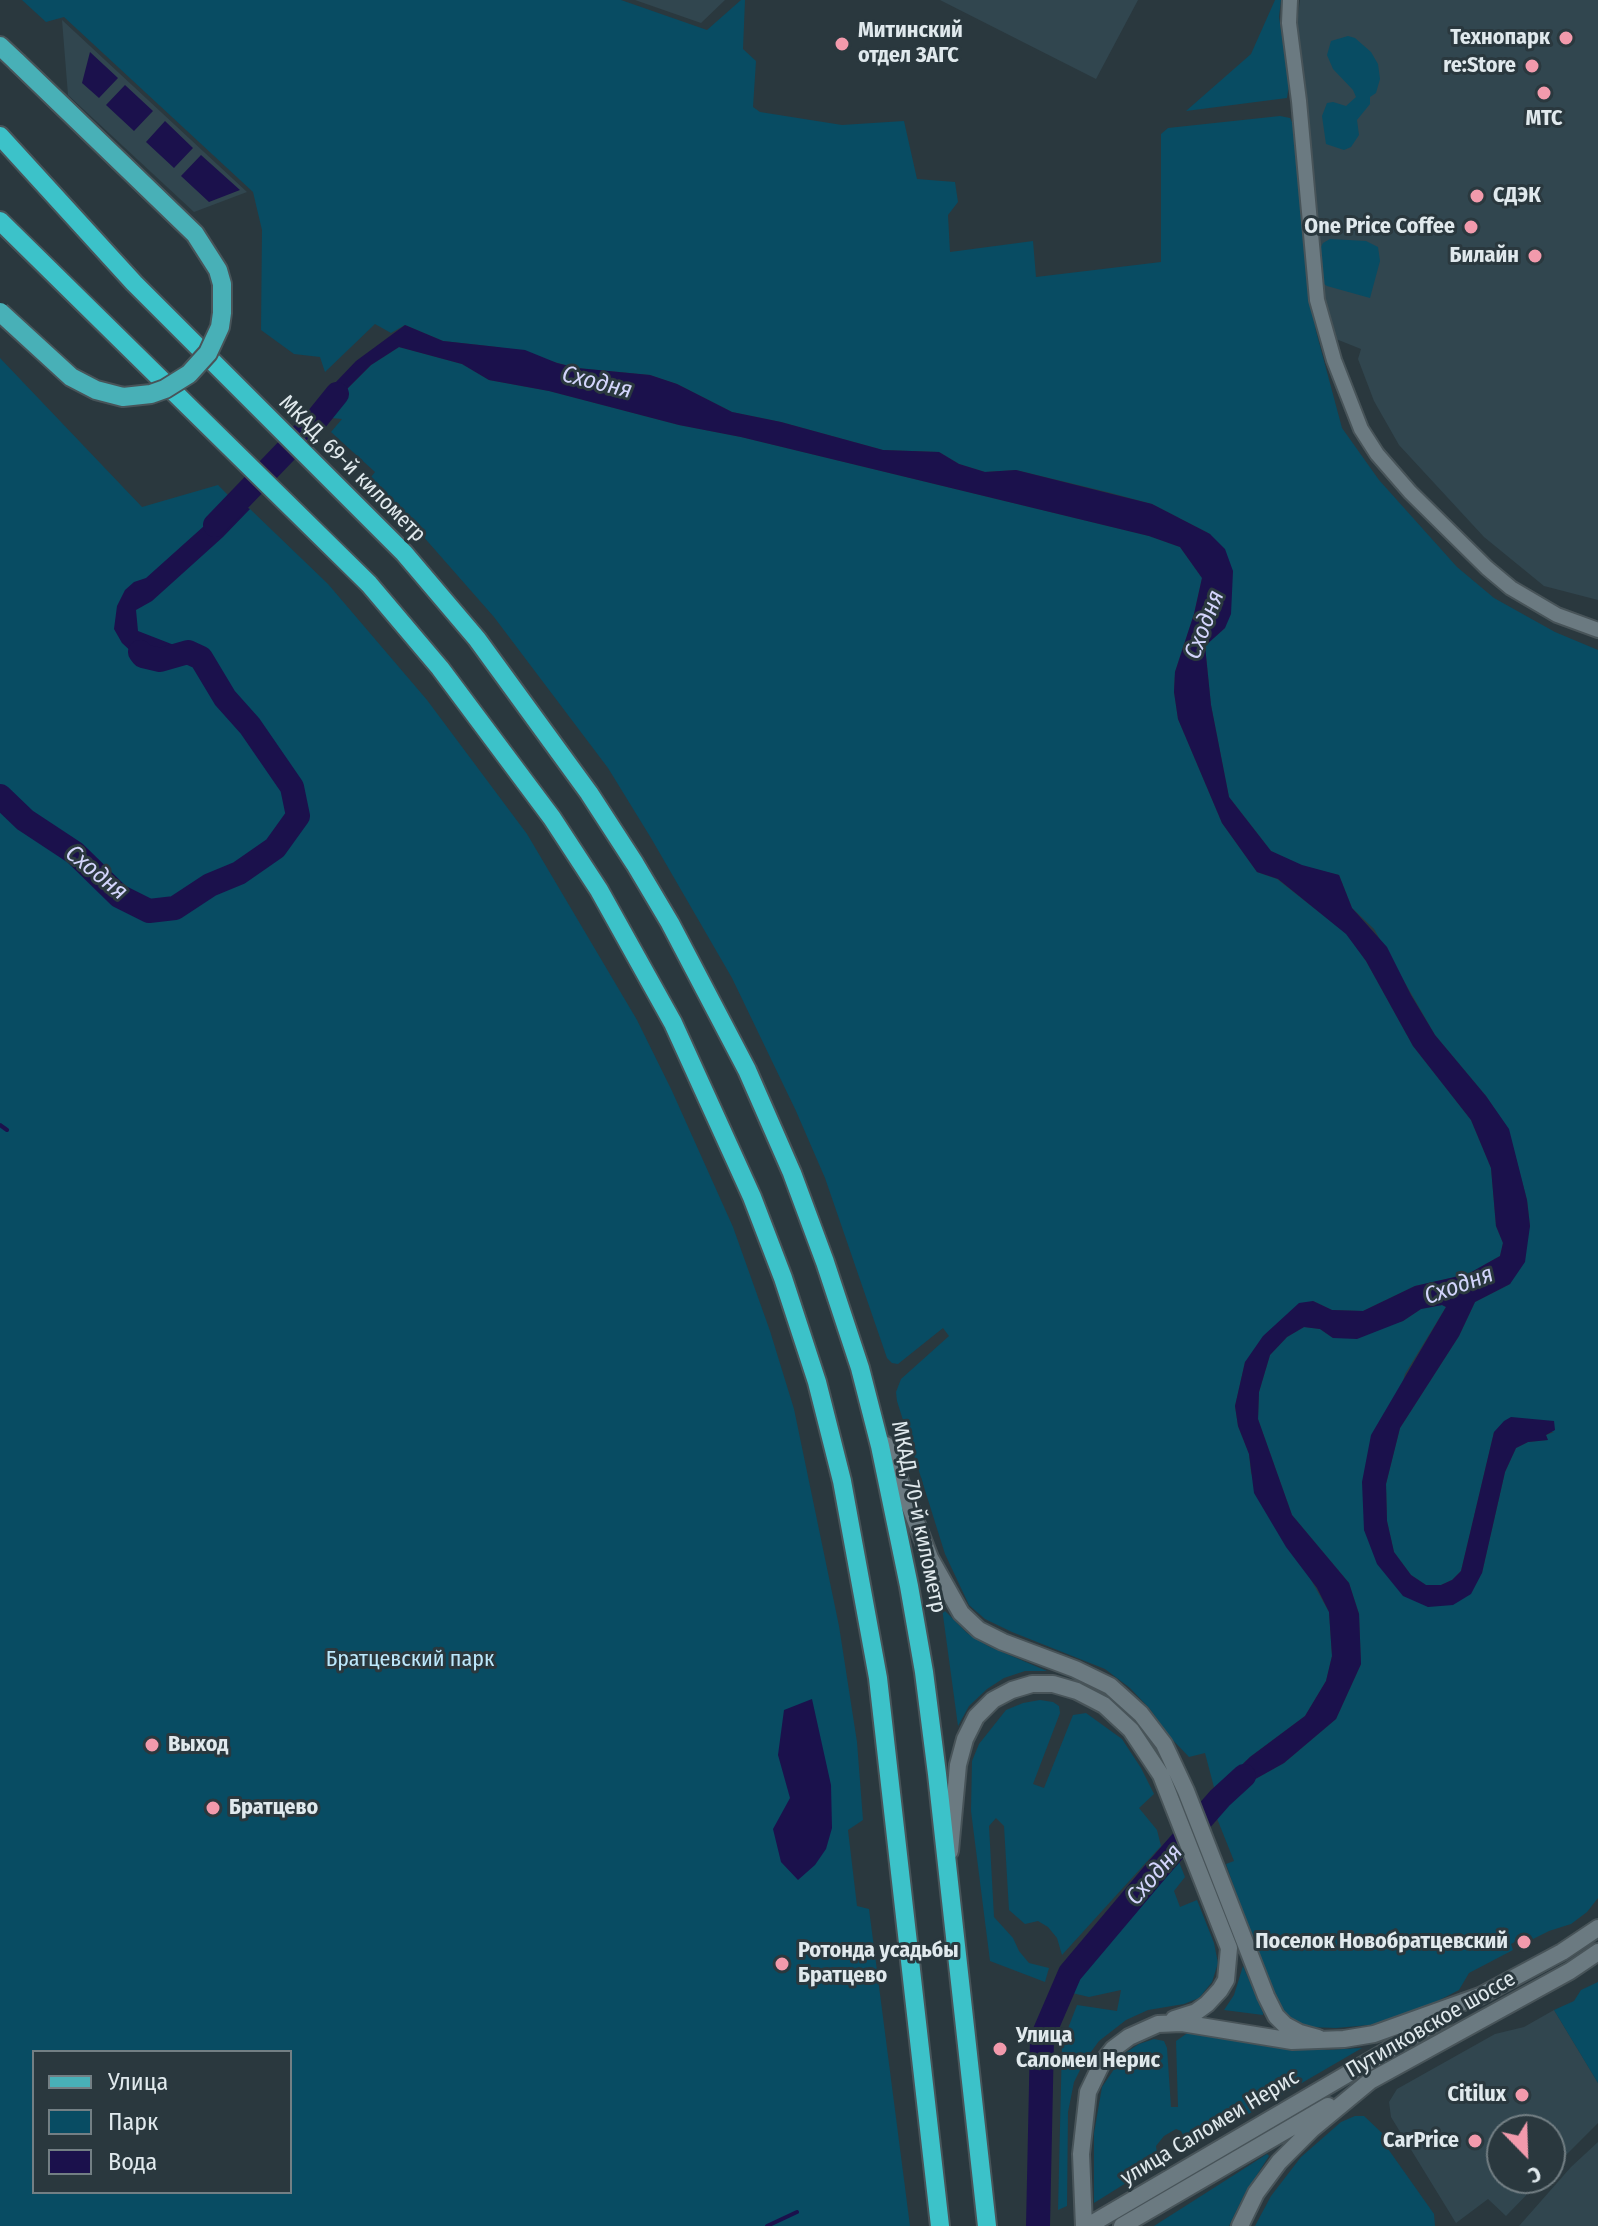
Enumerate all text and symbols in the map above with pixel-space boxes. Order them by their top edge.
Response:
place label: Митинский отдел ЗАГС [858,18,963,70]
place label: Технопарк [1450,25,1550,51]
marker: Технопарк [1557,29,1575,47]
marker: Митинский отдел ЗАГС [833,35,851,53]
place label: re:Store [1443,53,1516,79]
marker: re:Store [1523,57,1541,75]
marker: МТС [1535,84,1553,102]
place label: МТС [1526,106,1562,132]
place label: СДЭК [1493,183,1541,209]
marker: СДЭК [1468,187,1486,205]
place label: One Price Coffee [1304,214,1455,240]
marker: One Price Coffee [1462,218,1480,236]
place label: Билайн [1450,243,1519,269]
marker: Билайн [1526,247,1544,265]
water label: Сходня [559,360,635,406]
street label: МКАД, 69-й километр [273,390,431,548]
water label: Сходня [1179,586,1231,664]
water label: Сходня [59,839,133,907]
water label: Сходня [1420,1260,1498,1312]
street label: МКАД, 70-й километр [885,1419,951,1615]
park label: Братцевский парк [326,1647,494,1673]
place label: Выход [168,1732,228,1758]
marker: Выход [143,1736,161,1754]
place label: Братцево [229,1795,318,1821]
marker: Братцево [204,1799,222,1817]
water label: Сходня [1121,1839,1189,1911]
place label: Поселок Новобратцевский [1255,1929,1508,1955]
marker: Поселок Новобратцевский [1515,1933,1533,1951]
place label: Ротонда усадьбы Братцево [798,1938,959,1990]
marker: Ротонда усадьбы Братцево [773,1955,791,1973]
street label: Путилковское шоссе [1342,1966,1520,2084]
place label: Улица Саломеи Нерис [1016,2023,1160,2074]
marker: Улица Саломеи Нерис [991,2040,1009,2058]
legend [32,2050,292,2194]
street label: улица Саломеи Нерис [1116,2064,1304,2192]
text: Улица [108,2068,168,2096]
place label: Citilux [1448,2082,1506,2108]
marker: Citilux [1513,2086,1531,2104]
text: Парк [108,2108,158,2136]
north arrow [1486,2114,1566,2194]
place label: CarPrice [1383,2128,1459,2154]
marker: CarPrice [1466,2132,1484,2150]
text: Вода [108,2148,157,2176]
text: С [1524,2160,1545,2189]

